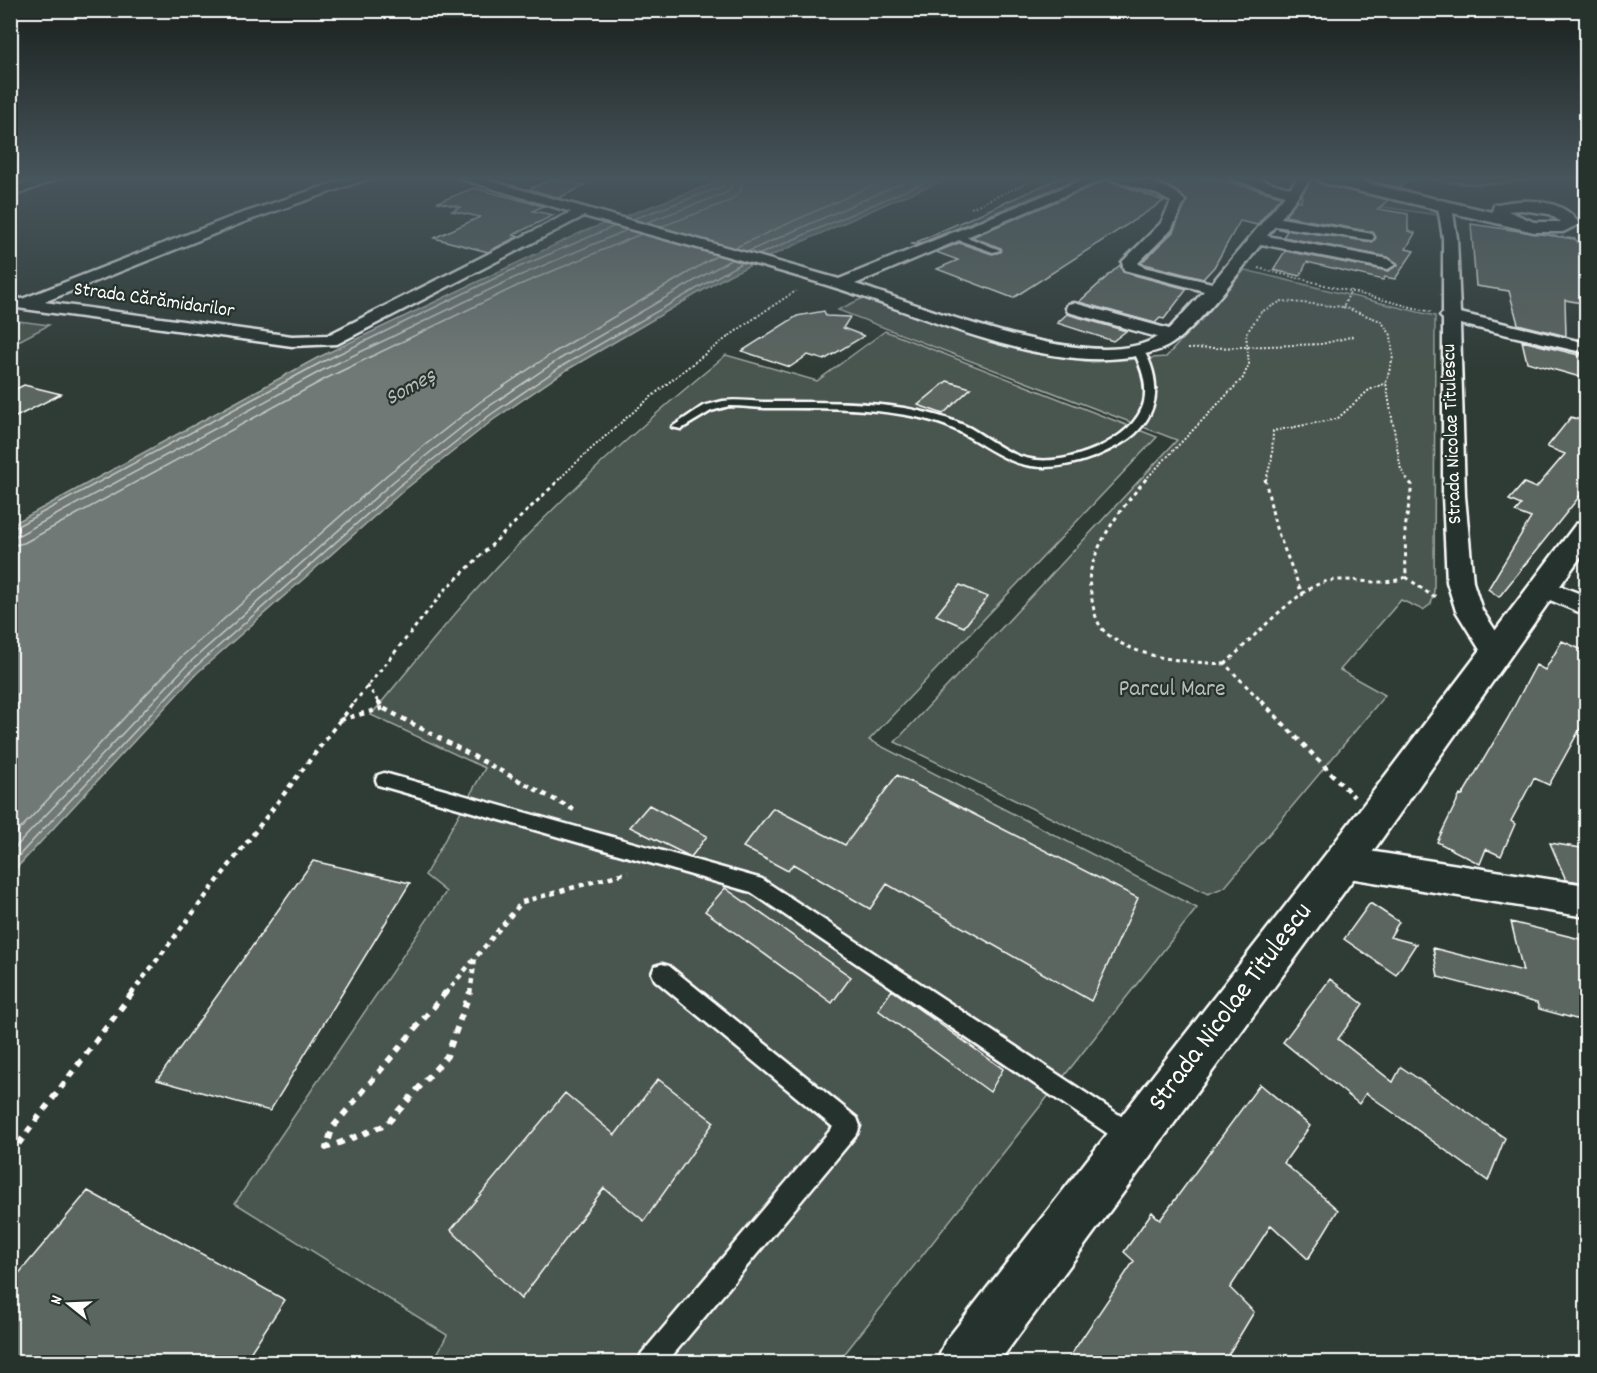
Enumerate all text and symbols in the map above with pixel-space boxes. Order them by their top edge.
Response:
street label: Strada Cărămidarilor [72,276,237,326]
street label: Strada Nicolae Titulescu [1436,343,1470,525]
water label: Someș [380,361,443,415]
park label: Parcul Mare [1118,673,1226,707]
street label: Strada Nicolae Titulescu [1140,895,1324,1121]
north arrow [39,1274,99,1334]
text: N [45,1293,69,1307]

